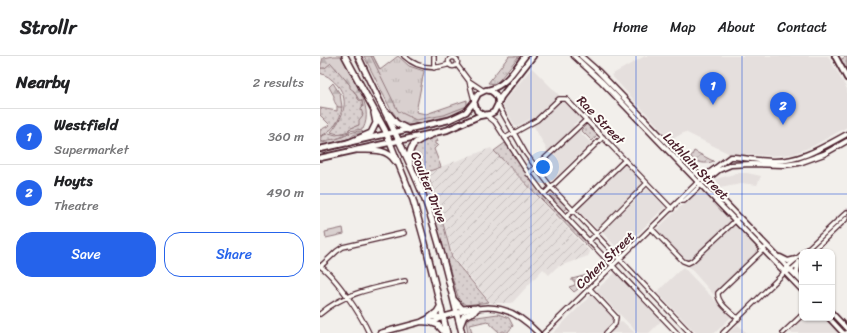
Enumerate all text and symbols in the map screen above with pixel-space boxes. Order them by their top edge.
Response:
text: Strollr [20,11,76,44]
text: Home [613,15,648,40]
text: Map [670,15,696,40]
text: About [718,15,755,40]
text: Contact [777,15,827,40]
text: Nearby [16,67,70,97]
text: 2 results [253,71,304,94]
pin: 1 [700,72,726,105]
street label: Rae Street [571,90,631,151]
pin: 2 [770,92,796,125]
text: Westfield [54,112,118,138]
text: 1 [26,125,32,148]
text: 360 m [268,125,304,148]
street label: Lathlain Street [657,127,735,206]
text: Supermarket [54,138,129,161]
street label: Coulter Drive [404,148,454,227]
your location [533,157,553,177]
text: Hoyts [54,168,93,194]
text: 2 [25,181,33,204]
text: 490 m [266,181,304,204]
text: Theatre [54,194,99,217]
street label: Cohen Street [570,225,641,295]
button: Save [16,232,156,277]
button: Share [164,232,304,277]
map controls [799,249,835,321]
button: + [799,249,835,285]
button: − [799,285,835,321]

